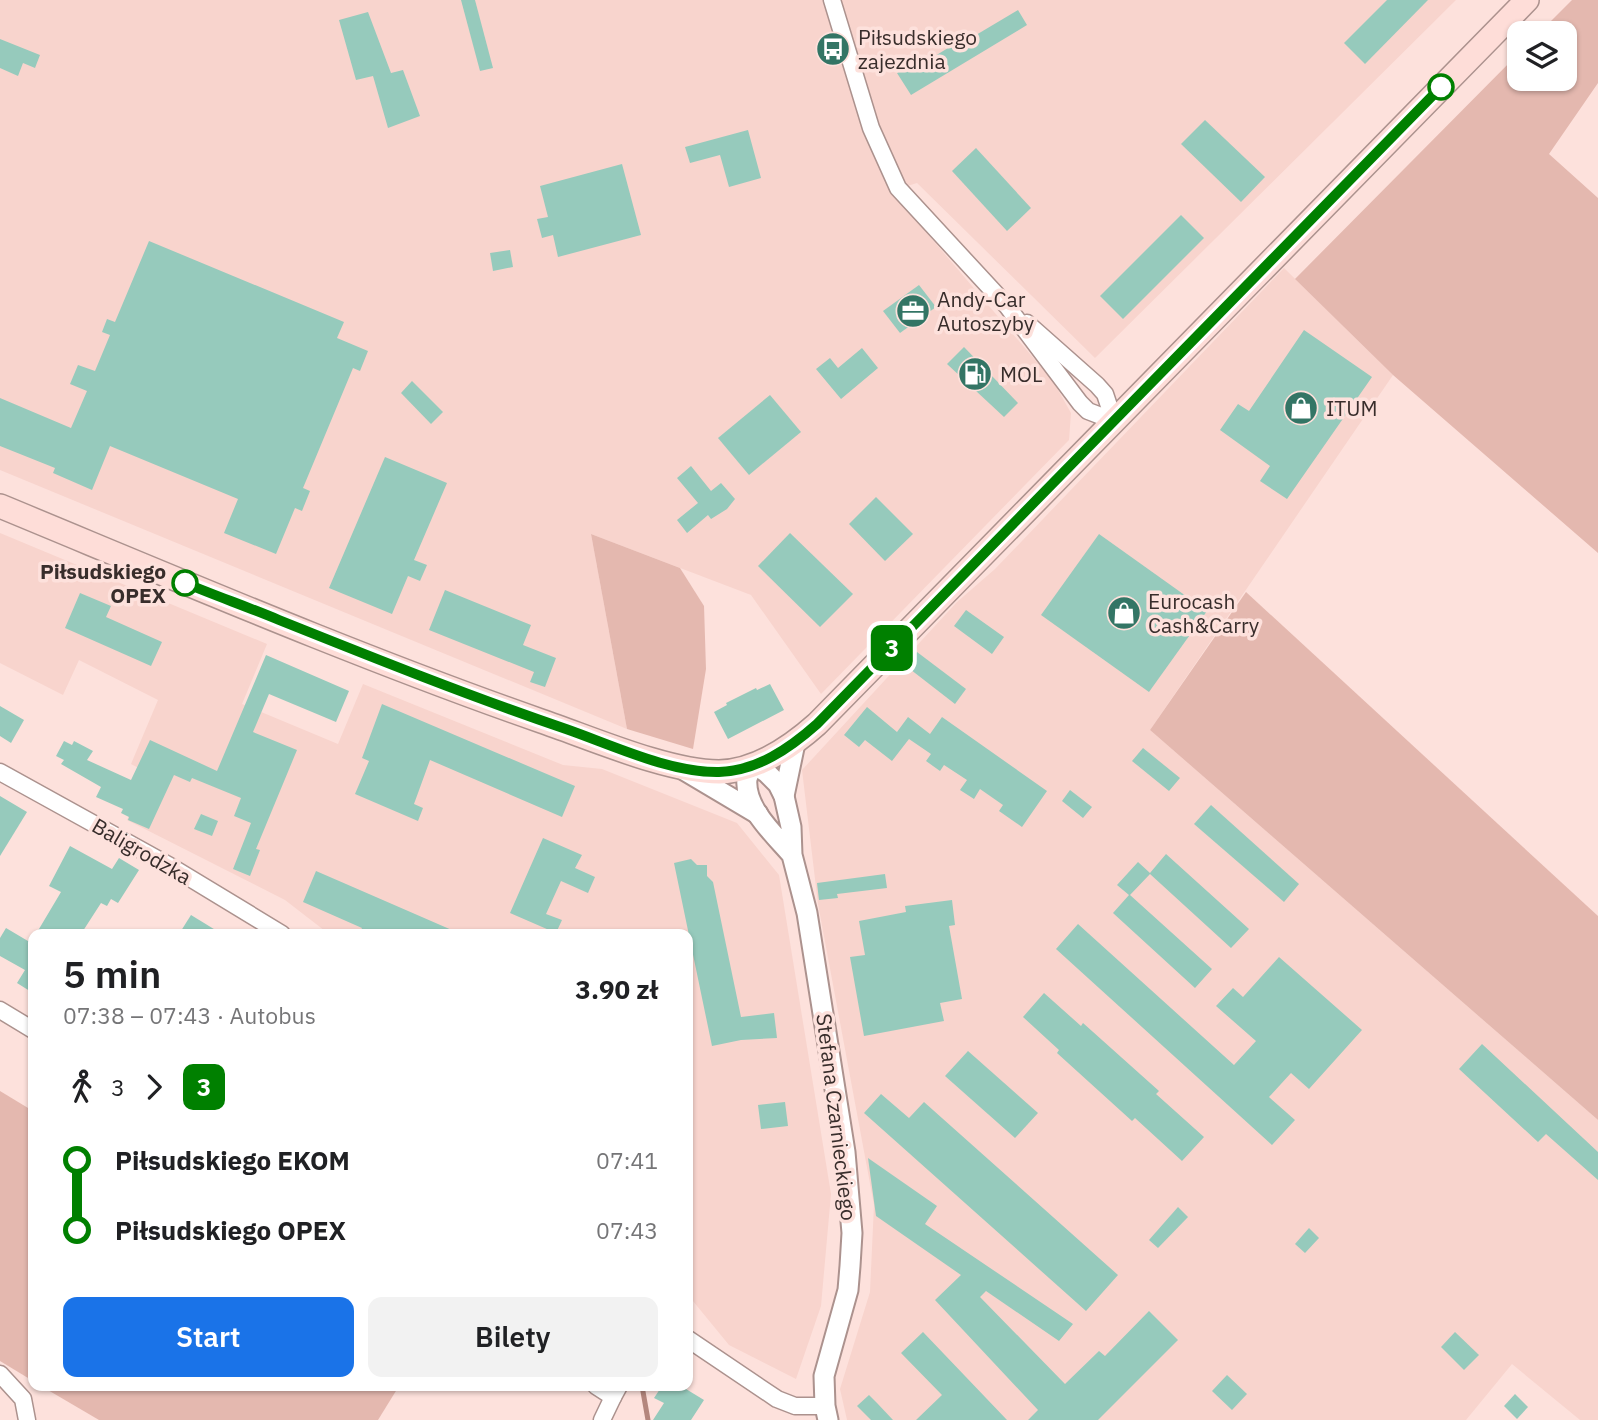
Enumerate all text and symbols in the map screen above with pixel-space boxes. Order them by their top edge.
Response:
map controls [1507,21,1577,91]
button: layers [1507,21,1577,91]
place label: Piłsudskiego zajezdnia [858,23,977,75]
bus stop icon: Piłsudskiego zajezdnia [814,30,852,68]
unlabelled marker [1428,74,1454,100]
place label: Andy-Car Autoszyby [937,285,1035,337]
office icon: Andy-Car Autoszyby [894,292,932,330]
fuel station icon: MOL [956,355,994,393]
place label: MOL [1000,360,1042,388]
shop icon: ITUM [1282,389,1320,427]
place label: ITUM [1326,394,1378,422]
place label: Piłsudskiego OPEX [40,557,166,609]
marker: Piłsudskiego OPEX [172,570,198,596]
place label: Eurocash Cash&Carry [1148,587,1260,639]
shop icon: Eurocash Cash&Carry [1105,594,1143,632]
line badge: 3 [869,625,915,671]
text: 3 [885,632,899,664]
street label: Baligrodzka [87,811,197,891]
text: 5 min [63,949,161,998]
text: 3.90 zł [575,972,658,1006]
text: 07:38 – 07:43 · Autobus [63,1000,316,1030]
street label: Stefana Czarnieckiego [810,1012,864,1222]
icon: walk [63,1068,101,1106]
icon: forward [135,1068,173,1106]
text: 3 [197,1071,211,1103]
text: 3 [111,1072,125,1102]
text: Piłsudskiego EKOM [115,1143,350,1177]
text: 07:41 [596,1145,658,1175]
text: Piłsudskiego OPEX [115,1213,346,1247]
text: 07:43 [596,1215,658,1245]
button: Start [63,1297,354,1377]
button: Bilety [368,1297,658,1377]

